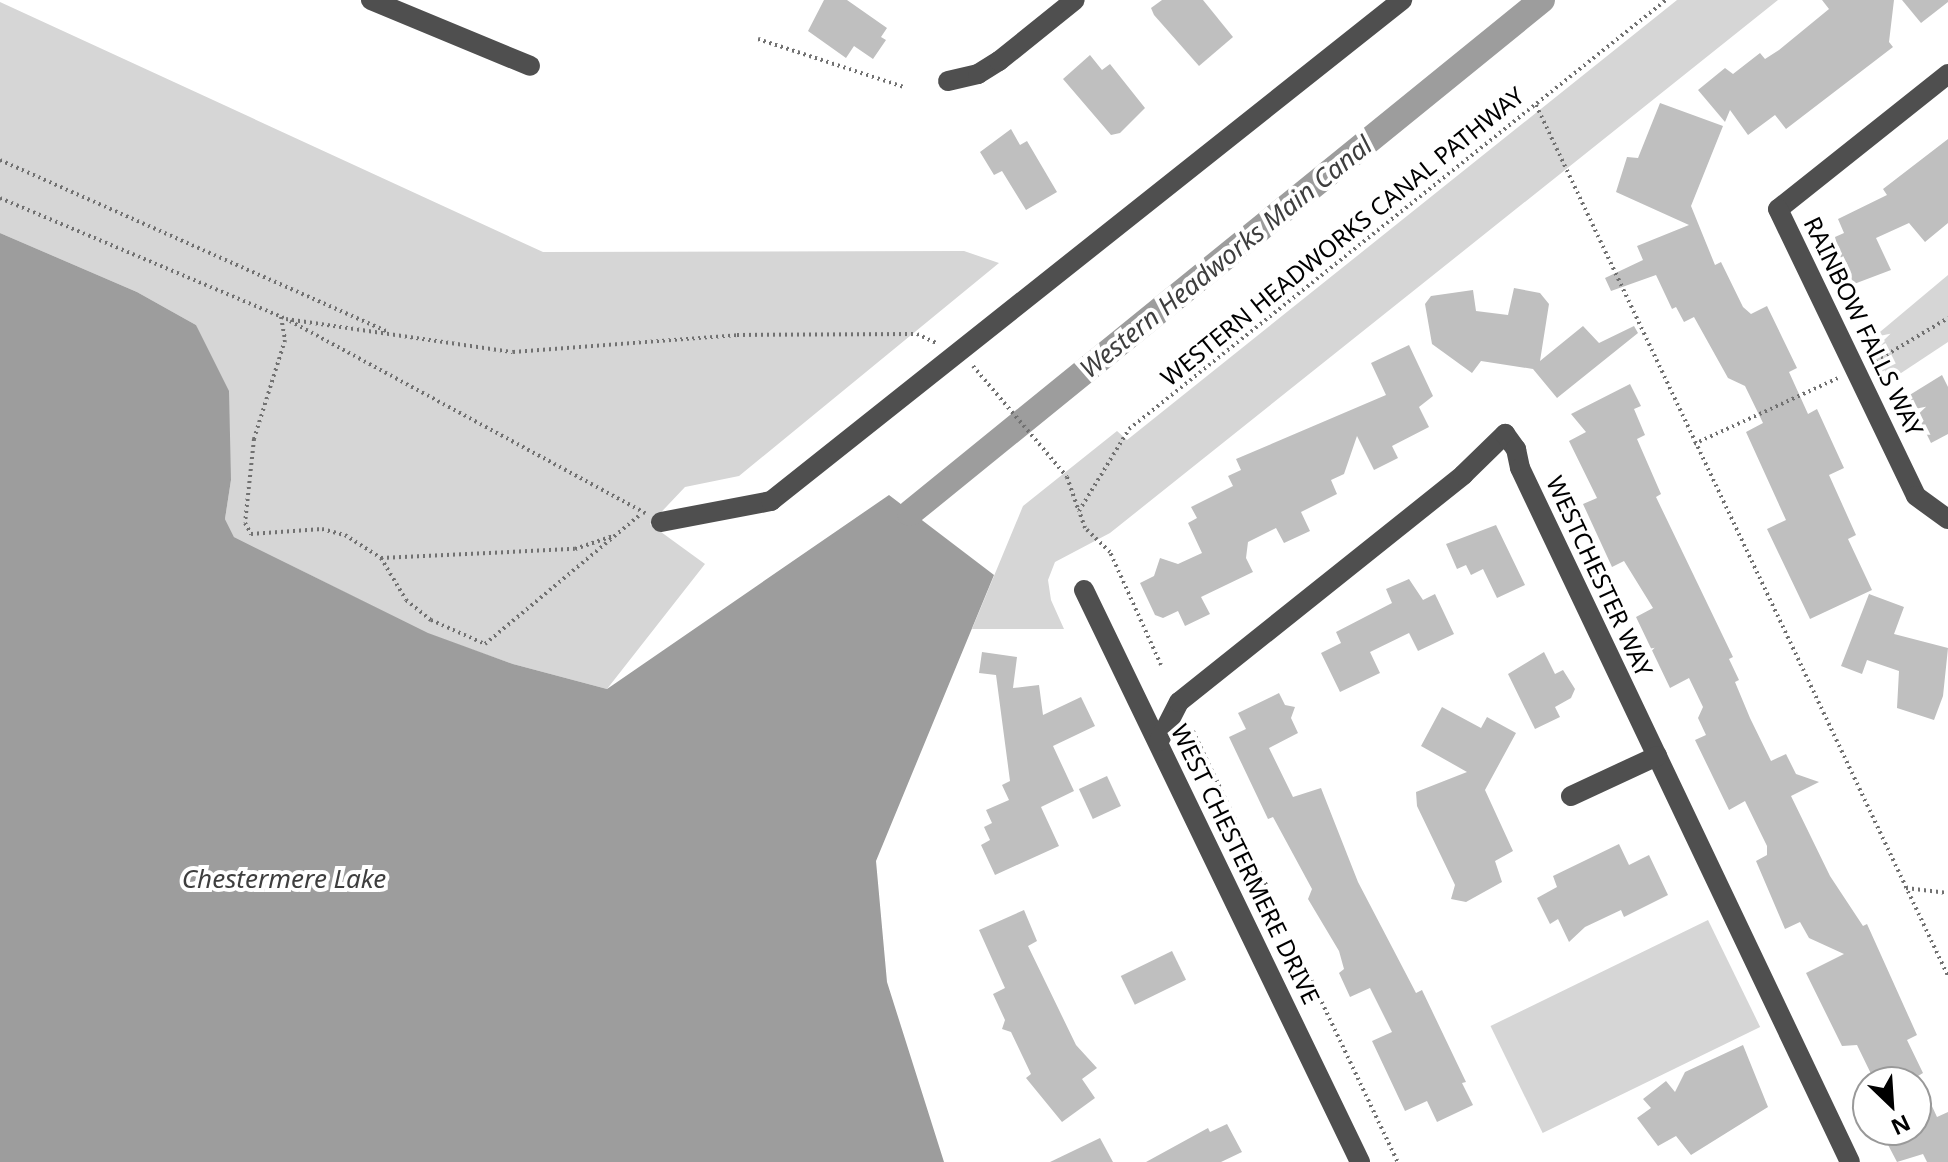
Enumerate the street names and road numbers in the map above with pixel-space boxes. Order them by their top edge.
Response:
street label: WESTERN HEADWORKS CANAL PATHWAY [1155,81,1529,391]
street label: RAINBOW FALLS WAY [1798,212,1930,440]
street label: WESTCHESTER WAY [1541,471,1659,681]
street label: WEST CHESTERMERE DRIVE [1166,720,1326,1008]

